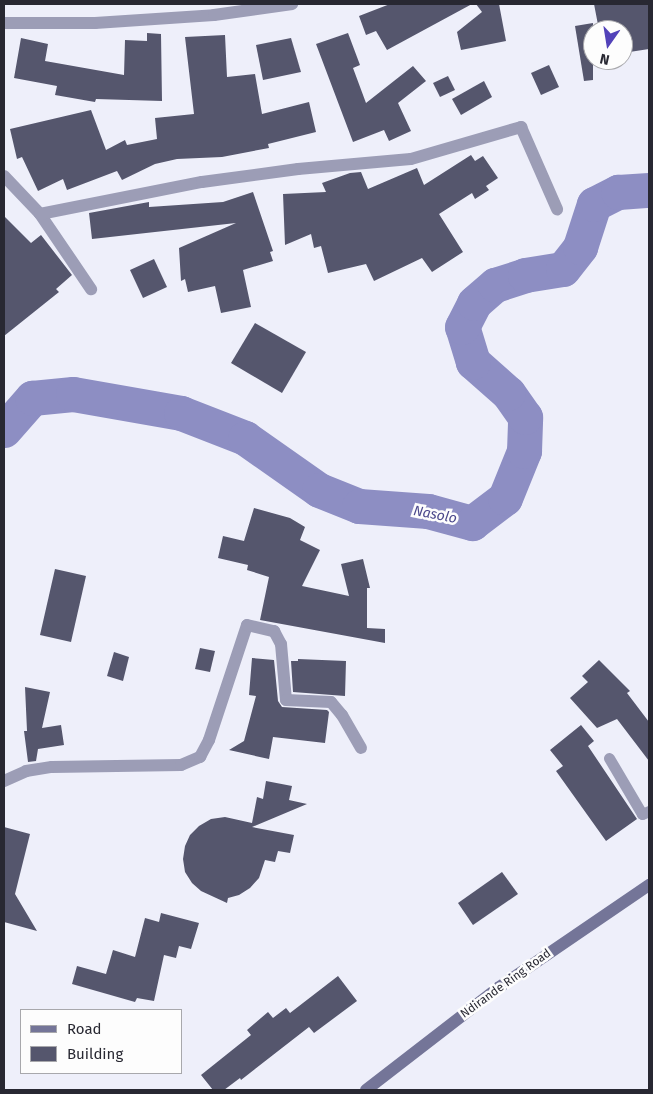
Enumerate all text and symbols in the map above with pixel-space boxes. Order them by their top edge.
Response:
north arrow [583,20,633,70]
text: N [598,50,611,68]
water label: Nasolo [412,503,458,527]
street label: Ndirande Ring Road [458,946,554,1022]
legend [20,1009,182,1074]
text: Road [67,1020,102,1038]
text: Building [67,1045,123,1063]

